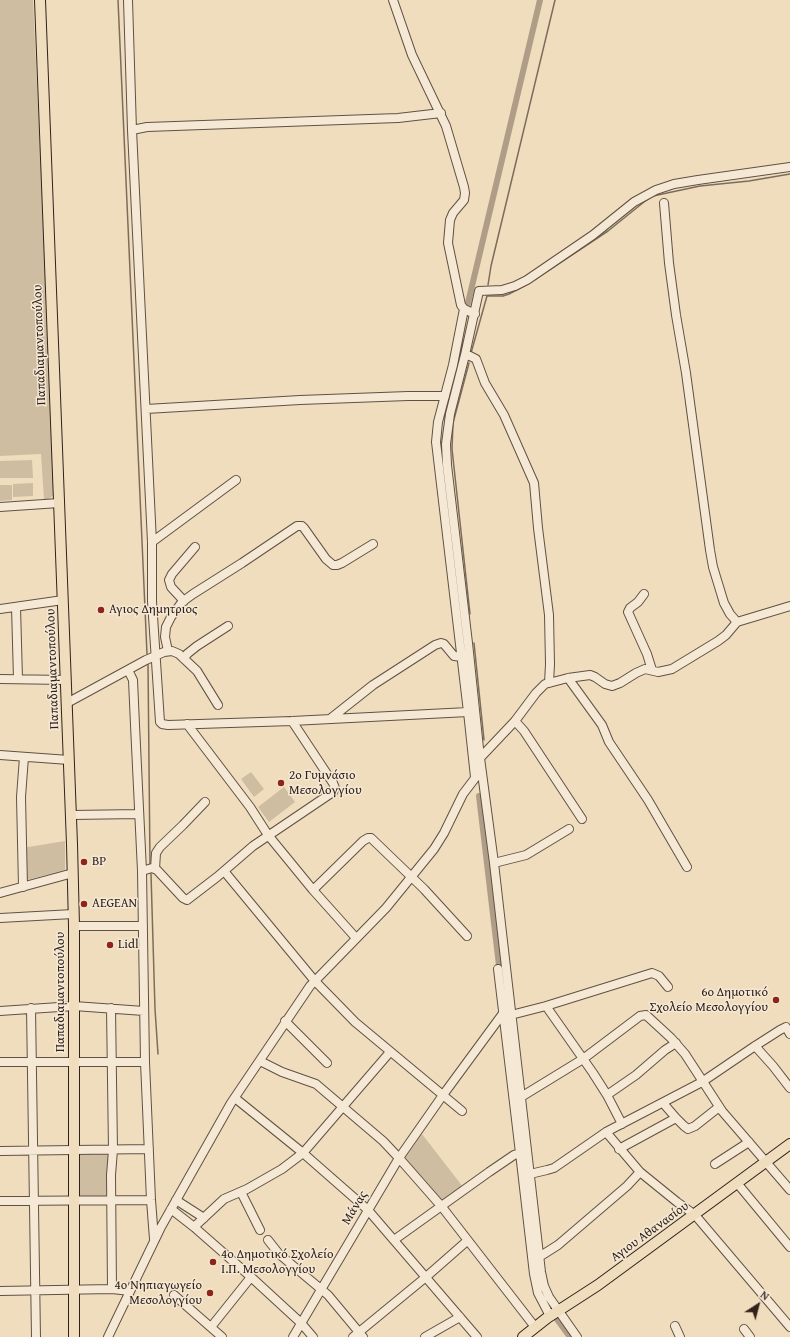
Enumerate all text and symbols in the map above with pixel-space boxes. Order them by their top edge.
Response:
street label: Παπαδιαμαντοπούλου [30,284,50,406]
place label: Αγιος Δημητριος [109,602,198,618]
marker: Αγιος Δημητριος [96,605,106,615]
street label: Παπαδιαμαντοπούλου [43,608,63,730]
place label: 2ο Γυμνάσιο Μεσολογγίου [289,768,362,799]
marker: 2ο Γυμνάσιο Μεσολογγίου [276,778,286,788]
place label: BP [92,854,106,870]
marker: BP [79,857,89,867]
place label: AEGEAN [92,896,137,912]
marker: AEGEAN [79,899,89,909]
street label: Παπαδιαμαντοπούλου [53,932,69,1052]
place label: Lidl [118,937,139,953]
marker: Lidl [105,940,115,950]
place label: 6ο Δημοτικό Σχολείο Μεσολογγίου [649,985,768,1016]
marker: 6ο Δημοτικό Σχολείο Μεσολογγίου [771,995,781,1005]
street label: Μάνας [339,1188,371,1228]
street label: Αγιου Αθανασίου [608,1198,692,1266]
place label: 4ο Δημοτικό Σχολείο Ι.Π. Μεσολογγίου [221,1247,334,1278]
marker: 4ο Δημοτικό Σχολείο Ι.Π. Μεσολογγίου [208,1257,218,1267]
place label: 4ο Νηπιαγωγείο Μεσολογγίου [115,1278,202,1309]
north arrow [738,1285,778,1325]
text: N [757,1287,773,1304]
marker: 4ο Νηπιαγωγείο Μεσολογγίου [205,1288,215,1298]

